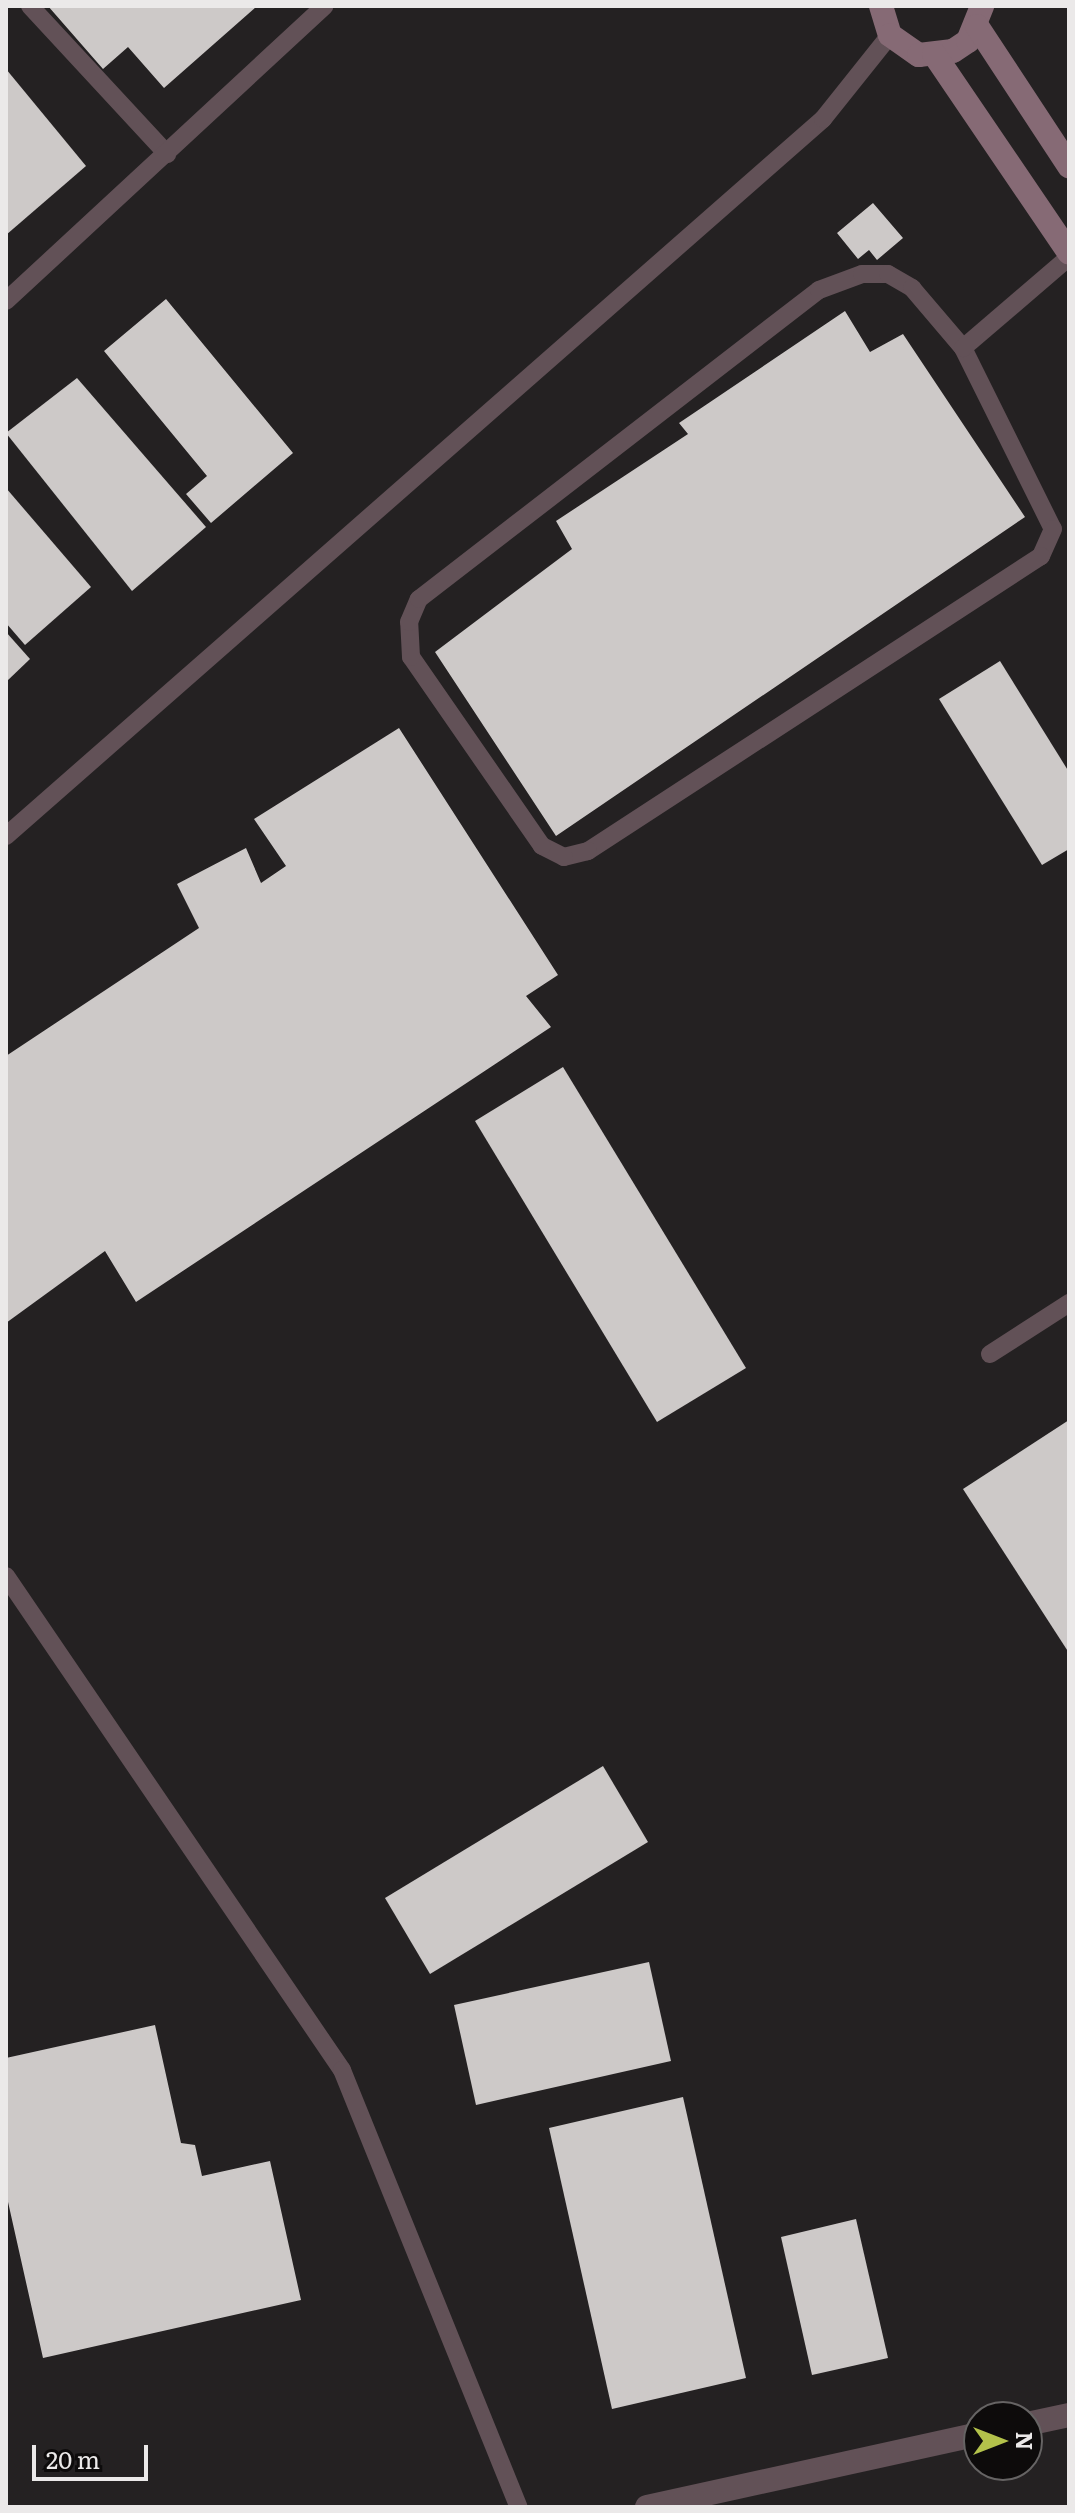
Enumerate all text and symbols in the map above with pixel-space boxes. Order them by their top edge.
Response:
north arrow [963,2401,1043,2481]
scale bar [36,2429,152,2479]
text: N [1009,2432,1042,2450]
text: 20 m [46,2441,100,2476]

